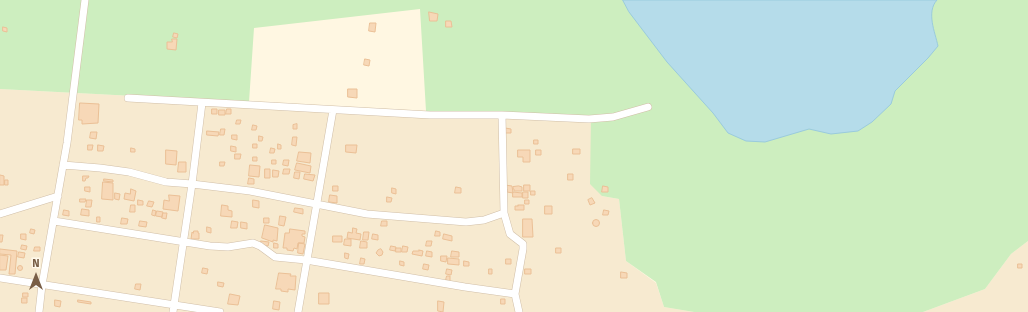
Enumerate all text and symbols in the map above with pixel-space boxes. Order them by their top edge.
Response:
north arrow [16,256,56,296]
text: N [32,257,40,270]

